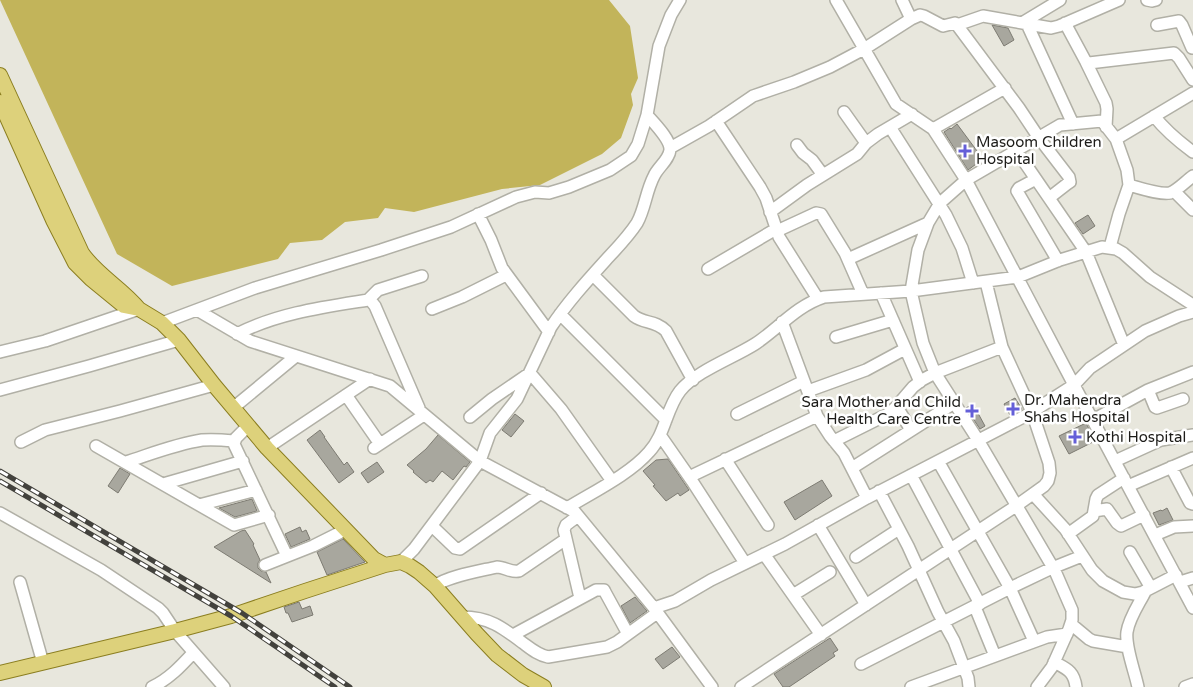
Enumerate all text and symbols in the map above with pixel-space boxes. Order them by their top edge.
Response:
place label: Masoom Children Hospital [976,133,1102,168]
marker: Masoom Children Hospital [958,144,972,158]
place label: Dr. Mahendra Shahs Hospital [1024,391,1129,426]
place label: Sara Mother and Child Health Care Centre [801,393,961,428]
marker: Dr. Mahendra Shahs Hospital [1006,402,1020,416]
marker: Sara Mother and Child Health Care Centre [965,404,979,418]
place label: Kothi Hospital [1086,428,1186,446]
marker: Kothi Hospital [1068,430,1082,444]

